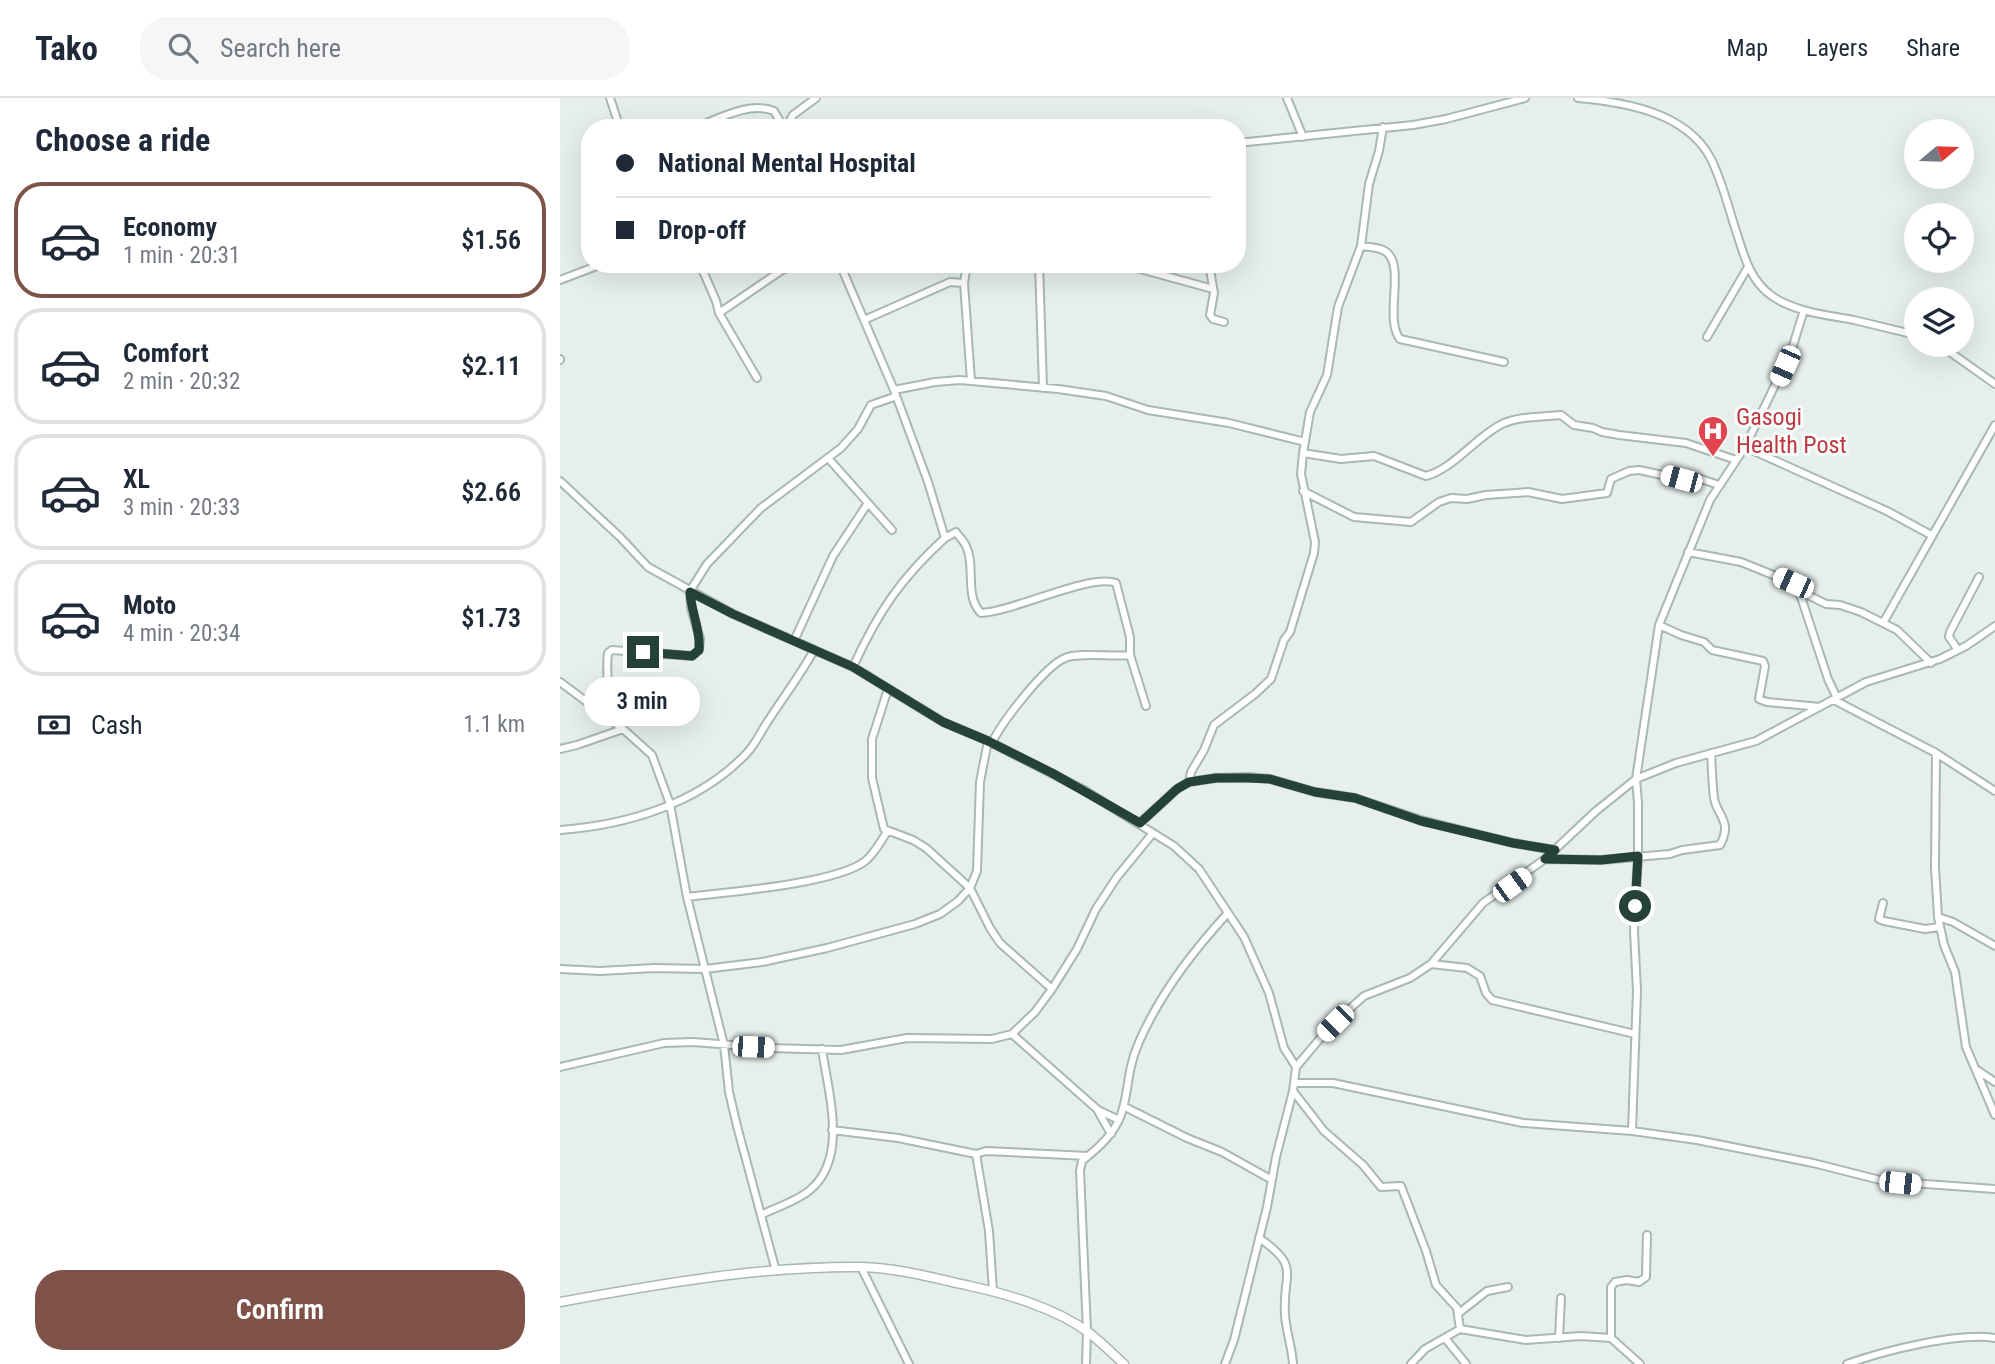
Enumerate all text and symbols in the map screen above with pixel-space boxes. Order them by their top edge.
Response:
search box [140,17,630,80]
text: Tako [35,29,98,68]
icon: search [164,29,202,67]
text: Search here [220,33,341,63]
text: Map [1727,34,1768,62]
text: Layers [1806,34,1868,62]
text: Share [1906,34,1960,62]
north arrow [1904,119,1974,189]
map controls [1904,119,1974,357]
text: Choose a ride [35,121,210,159]
text: National Mental Hospital [658,148,916,178]
button: locate [1904,203,1974,273]
icon: car [39,209,102,272]
text: Economy [123,212,217,242]
text: Drop-off [658,215,746,245]
text: $1.56 [461,225,521,255]
text: 1 min · 20:31 [123,242,240,269]
button: layers [1904,287,1974,357]
icon: car [39,335,102,398]
text: Comfort [123,338,209,368]
car [1767,343,1804,389]
text: $2.11 [461,351,521,381]
text: 2 min · 20:32 [123,368,240,395]
place label: Gasogi Health Post [1736,403,1847,459]
hospital icon: Gasogi Health Post [1696,414,1730,458]
icon: car [39,461,102,524]
car [1658,463,1705,495]
text: XL [123,464,150,494]
text: $2.66 [461,477,521,507]
text: 3 min · 20:33 [123,494,240,521]
car [1770,565,1817,601]
icon: car [39,587,102,650]
text: Moto [123,590,176,620]
text: $1.73 [461,603,521,633]
text: 4 min · 20:34 [123,620,240,647]
route end [627,636,659,668]
callout: 3 min [585,676,701,726]
text: 3 min [617,688,667,715]
icon: cash [35,706,73,744]
text: Cash [91,710,143,740]
text: 1.1 km [463,711,525,738]
car [1489,864,1536,906]
route start [1619,890,1651,922]
car [1313,1001,1358,1045]
car [732,1036,775,1058]
car [1879,1170,1922,1196]
button: Confirm [35,1270,525,1350]

